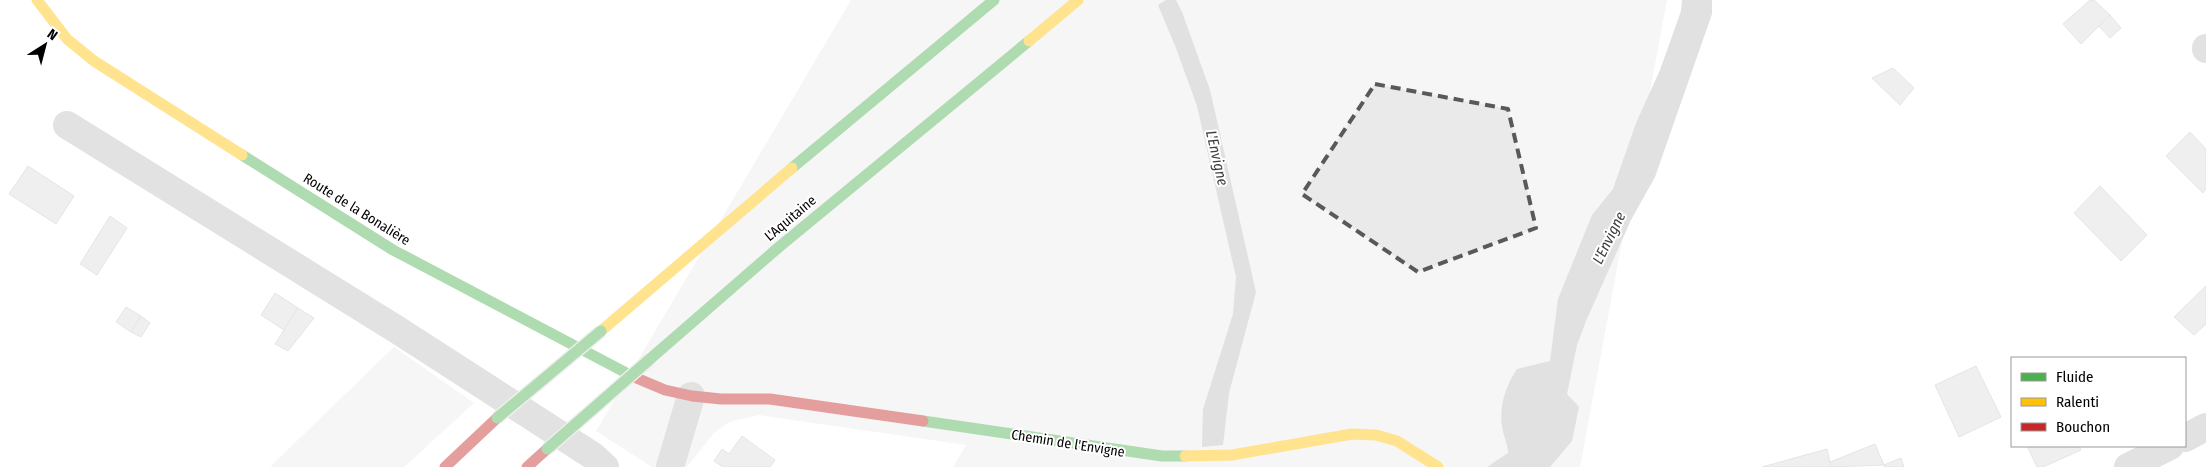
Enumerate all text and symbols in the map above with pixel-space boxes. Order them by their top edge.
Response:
north arrow [20,20,70,70]
text: N [44,26,61,44]
water label: L'Envigne [1202,129,1232,187]
street label: Route de la Bonalière [300,170,413,249]
street label: L'Aquitaine [761,192,820,245]
water label: L'Envigne [1589,209,1629,267]
legend [2011,357,2186,447]
text: Fluide [2056,368,2093,386]
text: Ralenti [2056,393,2099,411]
text: Bouchon [2056,418,2110,436]
street label: Chemin de l'Envigne [1010,426,1126,461]

